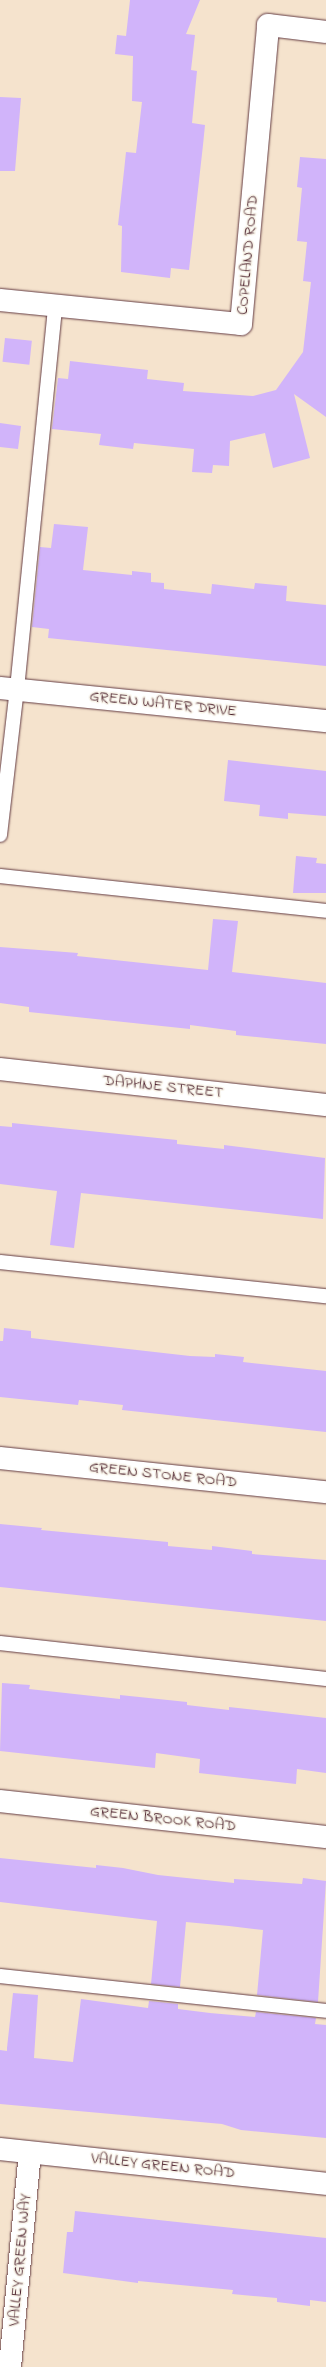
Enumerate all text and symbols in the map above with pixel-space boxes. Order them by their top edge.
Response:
street label: COPELAND ROAD [233,194,263,316]
street label: GREEN WATER DRIVE [89,687,237,721]
street label: DAPHNE STREET [102,1071,224,1103]
street label: GREEN STONE ROAD [88,1458,238,1492]
street label: GREEN BROOK ROAD [89,1802,237,1836]
street label: VALLEY GREEN ROAD [90,2149,236,2183]
street label: VALLEY GREEN WAY [5,2193,35,2327]

